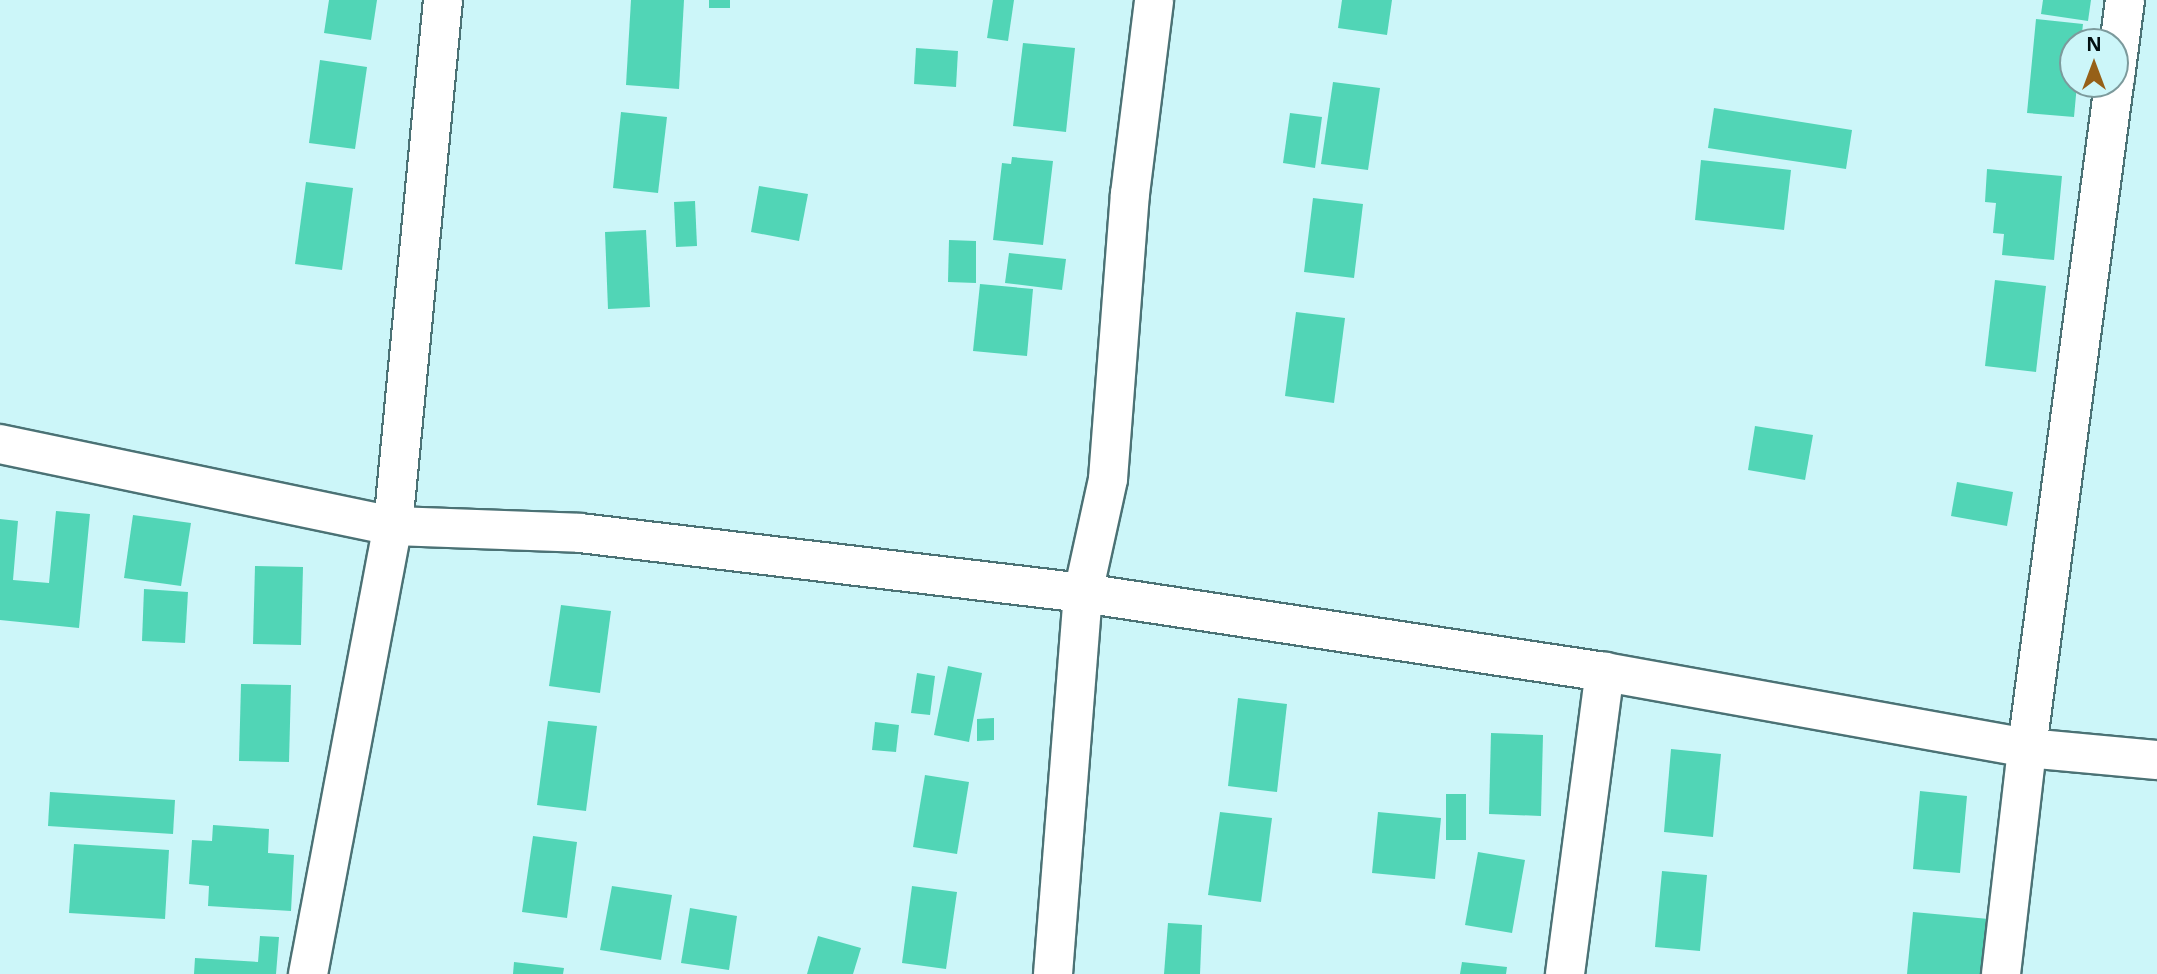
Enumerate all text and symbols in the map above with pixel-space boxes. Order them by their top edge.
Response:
north arrow [2059,28,2129,98]
text: N [2086,31,2102,57]

